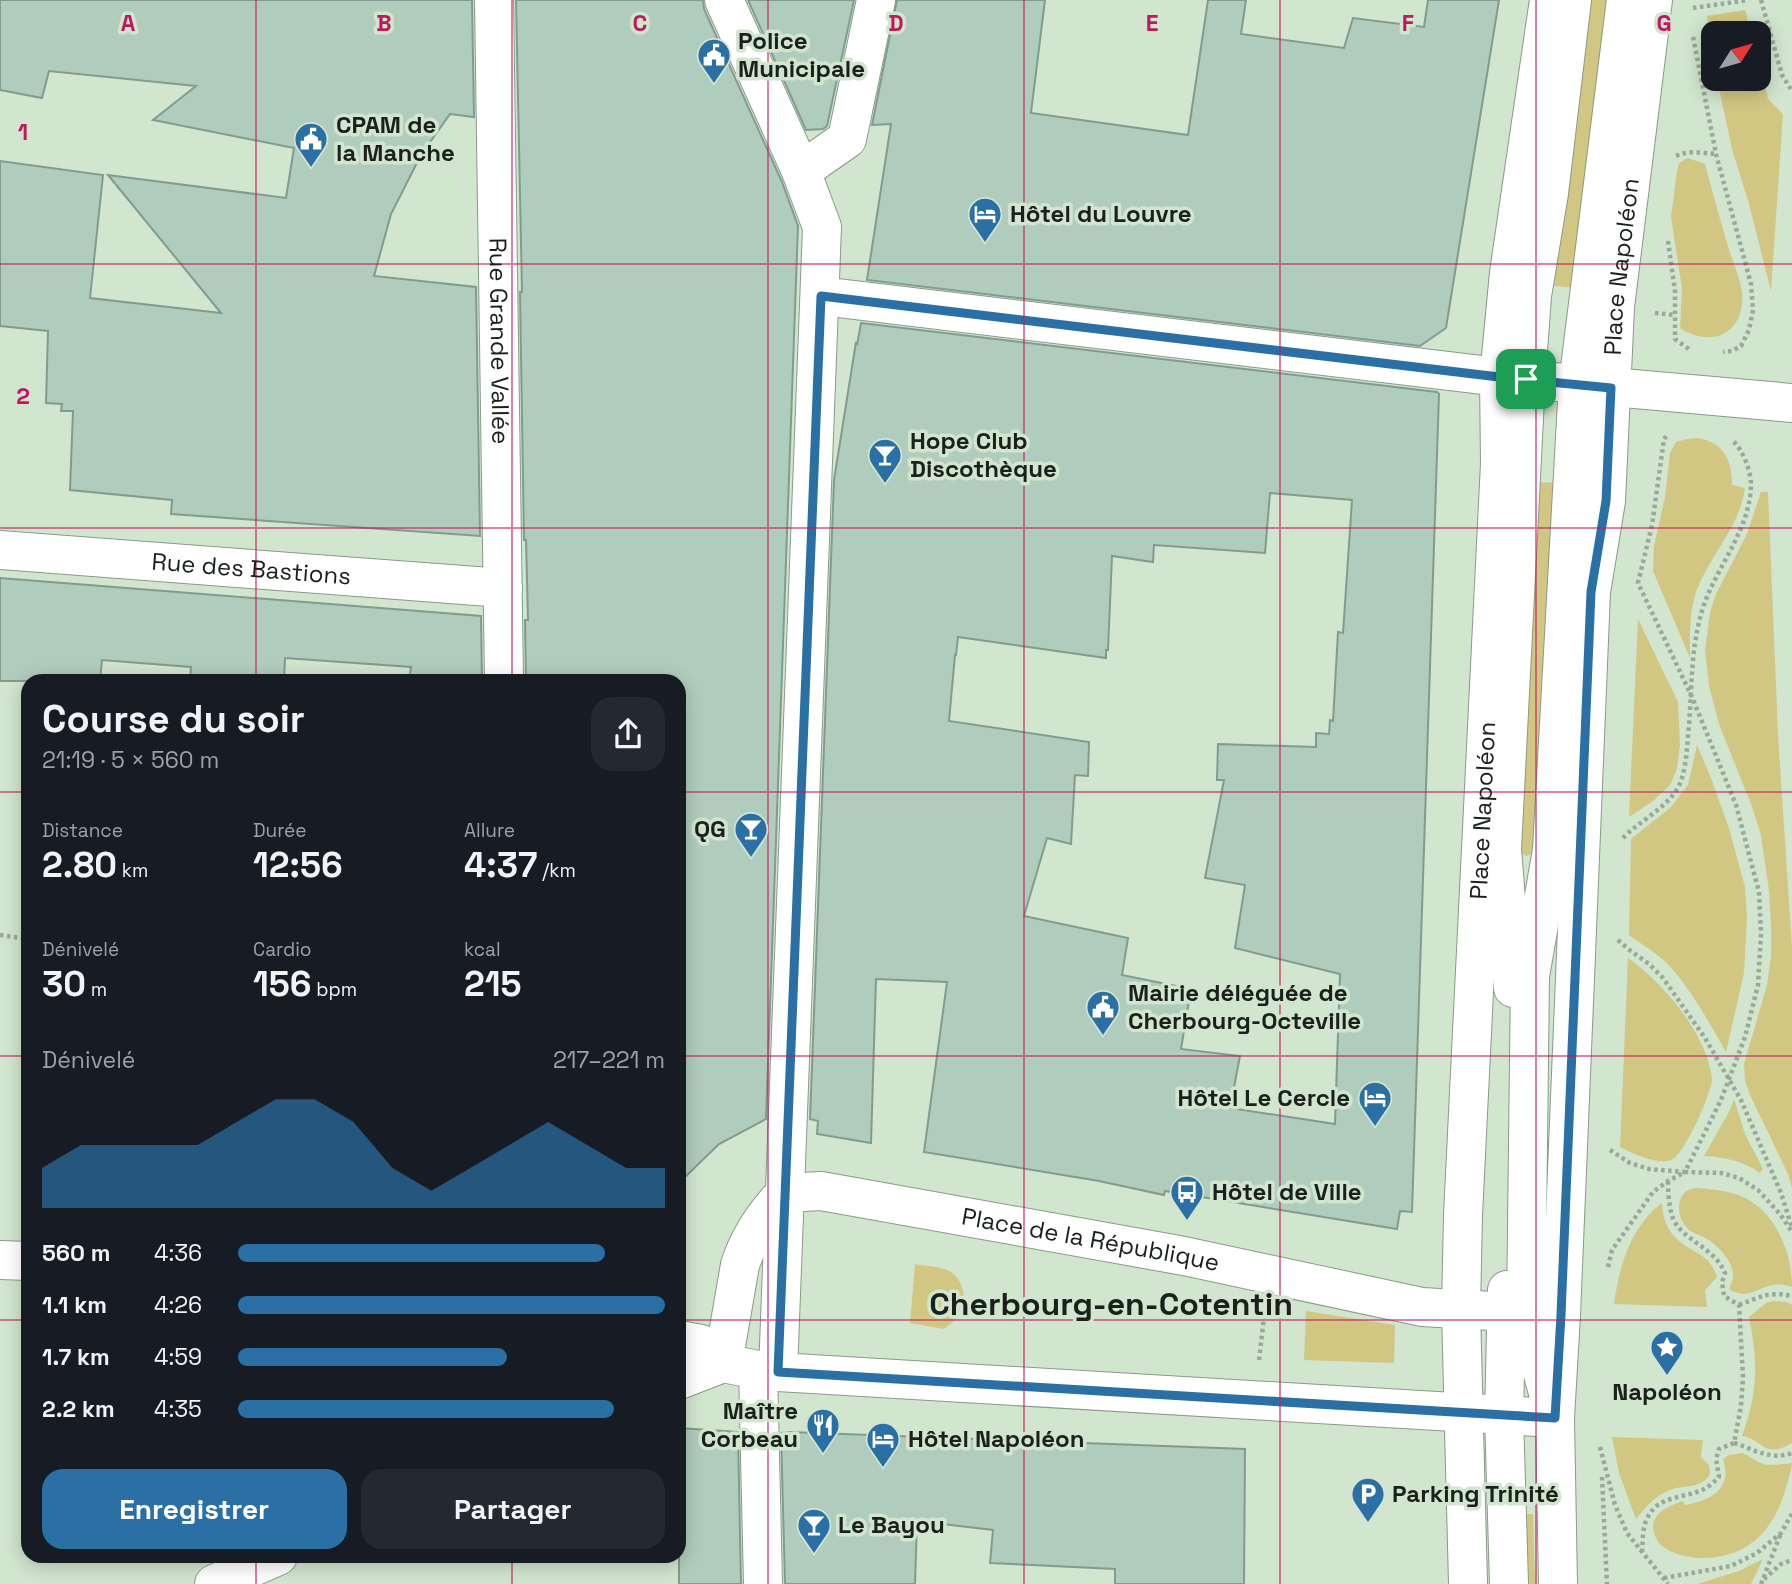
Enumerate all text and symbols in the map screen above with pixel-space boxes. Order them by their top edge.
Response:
text: A [121,8,136,38]
text: B [376,8,392,38]
text: C [633,8,647,38]
text: D [888,8,904,38]
text: E [1146,8,1158,38]
text: F [1402,8,1414,38]
text: G [1656,8,1672,38]
north arrow [1701,21,1771,91]
map controls [1701,21,1771,91]
place label: Police Municipale [738,25,865,84]
public building icon: Police Municipale [695,36,733,85]
place label: CPAM de la Manche [336,109,455,168]
text: 1 [18,117,28,147]
public building icon: CPAM de la Manche [292,120,330,169]
street label: Place Napoléon [1597,176,1646,356]
hotel icon: Hôtel du Louvre [966,195,1004,244]
place label: Hôtel du Louvre [1010,198,1192,229]
street label: Rue Grande Vallée [482,237,517,445]
pin [1496,349,1556,409]
icon: arrive [1507,360,1545,398]
text: 2 [16,381,30,411]
place label: Hope Club Discothèque [910,425,1057,484]
bar icon: Hope Club Discothèque [866,436,904,485]
street label: Rue des Bastions [150,546,352,591]
text: Course du soir [42,695,305,743]
button: share [591,697,665,771]
street label: Place Napoléon [1463,721,1502,900]
text: 21:19 · 5 × 560 m [42,745,219,775]
bar icon: QG [732,810,770,859]
place label: QG [694,813,726,844]
text: Distance [42,818,123,843]
text: Durée [253,818,307,843]
text: Allure [464,818,515,843]
text: 2.80 [42,843,117,887]
text: 12:56 [253,843,343,887]
text: 4:37 [464,843,537,887]
text: km [117,858,148,883]
text: /km [537,858,576,883]
text: Dénivelé [42,937,119,962]
text: Cardio [253,937,312,962]
text: kcal [464,937,501,962]
text: 30 [42,962,86,1006]
text: 156 [253,962,311,1006]
text: 215 [464,962,522,1006]
text: m [86,977,107,1002]
text: bpm [311,977,357,1002]
place label: Mairie déléguée de Cherbourg-Octeville [1128,977,1361,1036]
public building icon: Mairie déléguée de Cherbourg-Octeville [1084,988,1122,1037]
text: Dénivelé [42,1045,135,1075]
text: 217–221 m [553,1045,665,1075]
hotel icon: Hôtel Le Cercle [1356,1079,1394,1128]
place label: Hôtel Le Cercle [1177,1082,1350,1113]
bus stop icon: Hôtel de Ville [1168,1173,1206,1222]
place label: Hôtel de Ville [1212,1176,1362,1207]
street label: Place de la République [959,1200,1222,1278]
text: 560 m [42,1238,110,1268]
text: 4:36 [154,1238,202,1268]
district label: Cherbourg-en-Cotentin [929,1284,1293,1324]
text: 1.1 km [42,1290,107,1320]
text: 4:26 [154,1290,202,1320]
place icon: Napoléon [1648,1328,1686,1377]
text: 1.7 km [42,1342,110,1372]
text: 4:59 [154,1342,202,1372]
place label: Napoléon [1612,1376,1722,1407]
text: 2.2 km [42,1394,115,1424]
text: 4:35 [154,1394,202,1424]
place label: Maître Corbeau [701,1395,798,1454]
restaurant icon: Maître Corbeau [804,1406,842,1455]
hotel icon: Hôtel Napoléon [864,1420,902,1469]
place label: Hôtel Napoléon [908,1423,1085,1454]
button: Enregistrer [42,1469,347,1549]
button: Partager [361,1469,665,1549]
parking icon: Parking Trinité [1349,1475,1387,1524]
place label: Parking Trinité [1392,1478,1559,1509]
bar icon: Le Bayou [795,1506,833,1555]
place label: Le Bayou [838,1509,945,1540]

